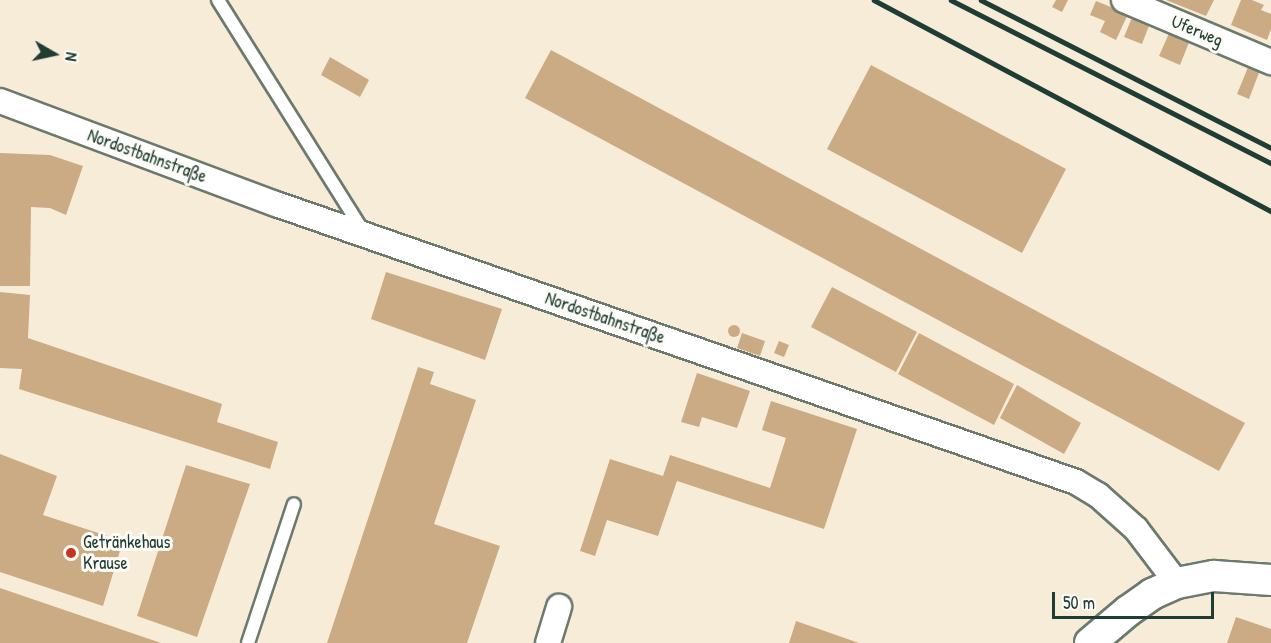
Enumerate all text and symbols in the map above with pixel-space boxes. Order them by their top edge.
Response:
street label: Uferweg [1168,11,1226,51]
north arrow [24,24,84,84]
text: N [60,51,83,63]
street label: Nordostbahnstraße [85,124,209,188]
street label: Nordostbahnstraße [542,287,668,349]
place label: Getränkehaus Krause [83,532,170,574]
marker: Getränkehaus Krause [64,546,78,560]
scale bar [1055,580,1217,618]
text: 50 m [1063,590,1095,615]

